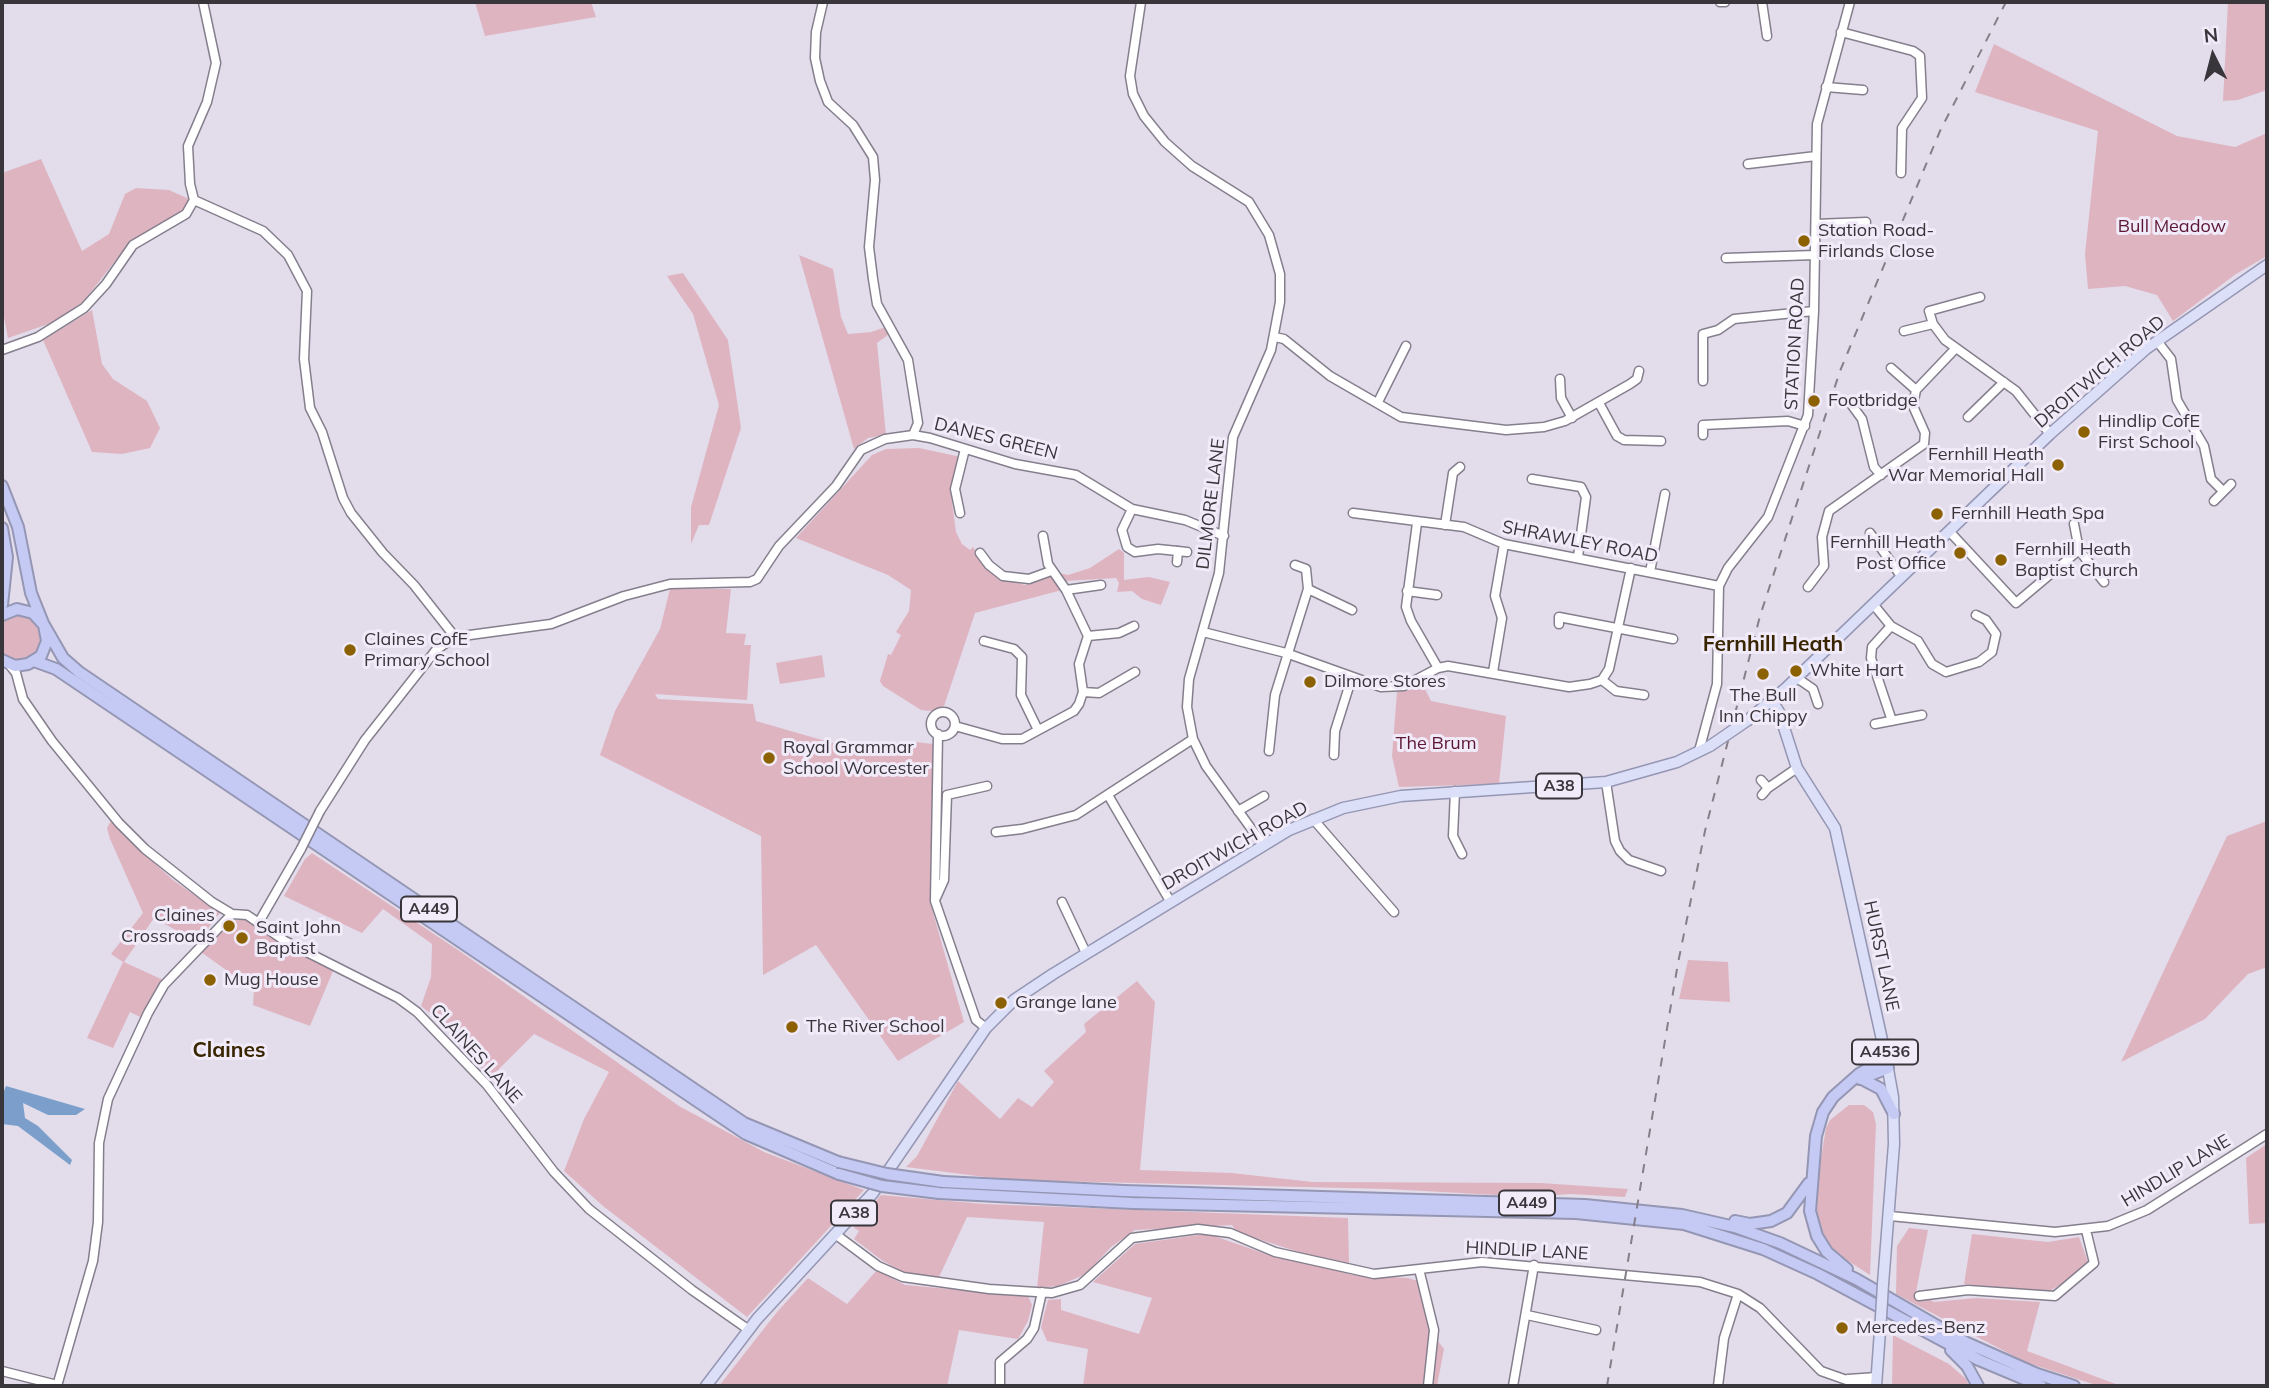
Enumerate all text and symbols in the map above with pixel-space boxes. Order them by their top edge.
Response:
north arrow [2178,21,2248,91]
text: N [2202,22,2219,48]
park label: Bull Meadow [2118,216,2226,238]
place label: Station Road- Firlands Close [1818,220,1935,262]
marker: Station Road- Firlands Close [1796,233,1812,249]
street label: STATION ROAD [1781,277,1809,411]
street label: DROITWICH ROAD [2030,311,2170,433]
place label: Footbridge [1828,390,1918,412]
marker: Footbridge [1806,393,1822,409]
place label: Hindlip CofE First School [2098,411,2200,453]
street label: DANES GREEN [932,413,1060,465]
marker: Hindlip CofE First School [2076,424,2092,440]
street label: DILMORE LANE [1192,437,1230,571]
place label: Fernhill Heath War Memorial Hall [1888,444,2044,486]
marker: Fernhill Heath War Memorial Hall [2050,457,2066,473]
place label: Fernhill Heath Spa [1951,503,2104,525]
marker: Fernhill Heath Spa [1929,506,1945,522]
street label: SHRAWLEY ROAD [1500,516,1660,568]
place label: Fernhill Heath Post Office [1830,532,1946,574]
place label: Fernhill Heath Baptist Church [2015,539,2138,582]
marker: Fernhill Heath Post Office [1952,545,1968,561]
marker: Fernhill Heath Baptist Church [1993,552,2009,568]
place label: Claines CofE Primary School [364,629,490,672]
district label: Fernhill Heath [1703,632,1843,658]
marker: Claines CofE Primary School [342,642,358,658]
place label: White Hart [1810,660,1903,682]
marker: White Hart [1788,663,1804,679]
marker: The Bull Inn Chippy [1755,666,1771,682]
place label: Dilmore Stores [1324,671,1446,693]
marker: Dilmore Stores [1302,674,1318,690]
place label: The Bull Inn Chippy [1719,685,1807,728]
park label: The Brum [1396,733,1476,755]
place label: Royal Grammar School Worcester [783,737,929,780]
marker: Royal Grammar School Worcester [761,750,777,766]
road number: A38 [1536,774,1582,799]
street label: DROITWICH ROAD [1158,797,1312,895]
road number: A449 [401,897,457,922]
street label: HURST LANE [1859,899,1903,1013]
place label: Claines Crossroads [121,905,215,948]
place label: Saint John Baptist [256,917,341,960]
marker: Claines Crossroads [221,918,237,934]
marker: Saint John Baptist [234,930,250,946]
place label: Mug House [224,969,319,991]
marker: Mug House [202,972,218,988]
place label: Grange lane [1015,992,1117,1014]
marker: Grange lane [993,995,1009,1011]
street label: CLAINES LANE [426,1000,526,1108]
place label: The River School [806,1016,945,1038]
marker: The River School [784,1019,800,1035]
district label: Claines [192,1038,266,1064]
road number: A4536 [1852,1040,1918,1064]
street label: HINDLIP LANE [2118,1130,2234,1212]
road number: A449 [1499,1190,1555,1216]
road number: A38 [831,1200,877,1226]
street label: HINDLIP LANE [1465,1237,1589,1265]
place label: Mercedes-Benz [1856,1317,1985,1339]
marker: Mercedes-Benz [1834,1320,1850,1336]

